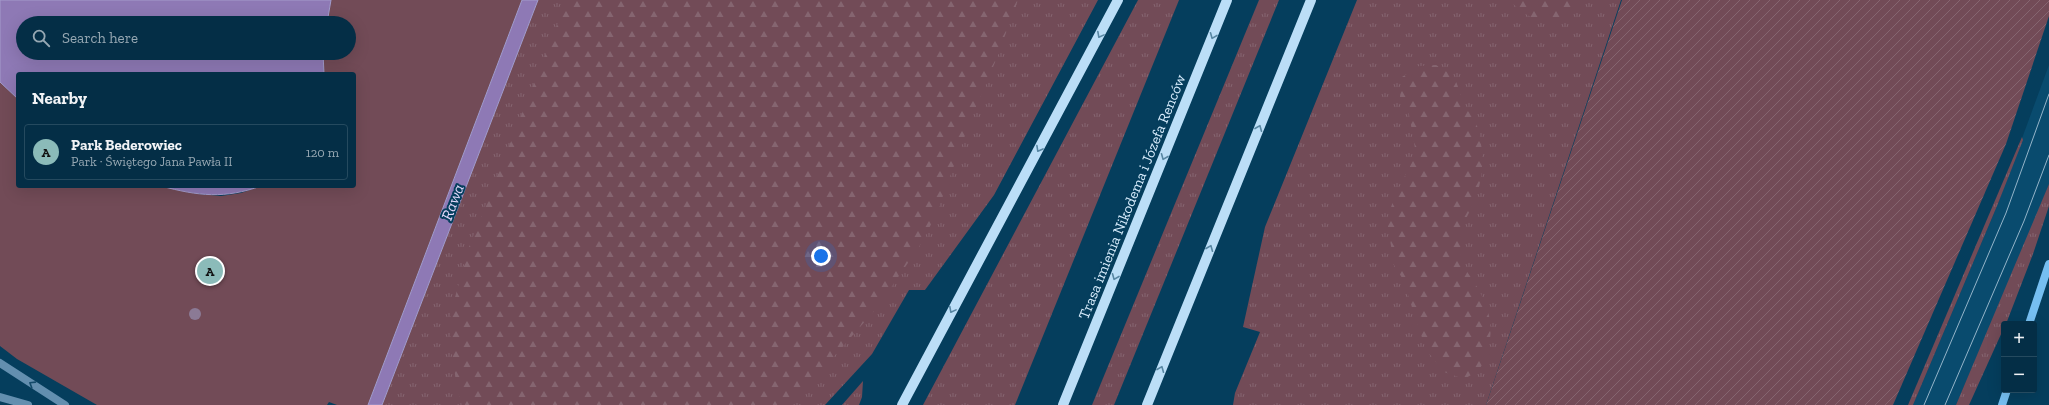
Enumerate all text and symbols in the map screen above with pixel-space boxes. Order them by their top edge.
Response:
search box [16,16,356,60]
icon: search [30,27,52,49]
text: Search here [62,29,138,47]
one-way arrow [1097,30,1105,38]
one-way arrow [1209,33,1217,40]
street label: Trasa imienia Nikodema i Józefa Renców [1074,72,1190,322]
text: Nearby [32,88,87,108]
one-way arrow [1254,124,1262,132]
text: Park Bederowiec [71,136,182,154]
text: A [42,145,50,160]
text: 120 m [306,145,339,160]
one-way arrow [1037,145,1044,153]
one-way arrow [1161,152,1169,160]
text: Park · Świętego Jana Pawła II [71,154,232,169]
water label: Rawa [437,181,468,223]
one-way arrow [1206,245,1214,252]
your location [811,246,831,266]
pin: A [197,256,223,286]
one-way arrow [1112,274,1120,281]
one-way arrow [949,306,957,314]
map controls [2001,321,2037,393]
button: + [2001,321,2037,357]
button: − [2001,357,2037,393]
one-way arrow [1157,365,1165,372]
one-way arrow [29,381,36,389]

